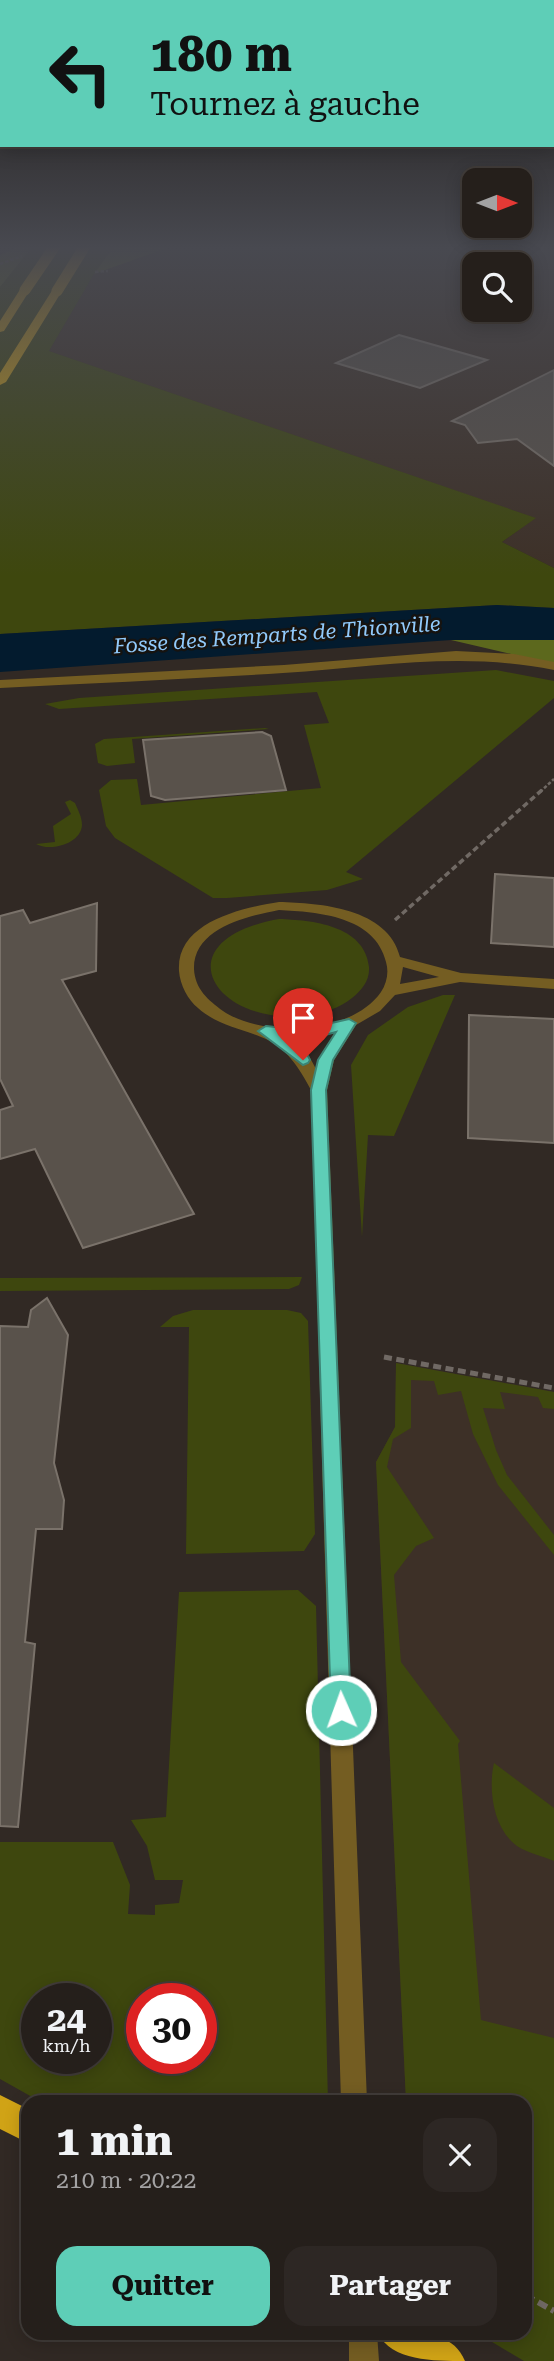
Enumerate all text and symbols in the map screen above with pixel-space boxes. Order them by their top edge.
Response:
text: 180 m [150,26,292,83]
icon: left [35,28,126,119]
text: Tournez à gauche [150,85,420,123]
north arrow [462,168,532,238]
map controls [462,168,532,322]
button: search [462,252,532,322]
water label: Fosse des Remparts de Thionville [112,612,441,658]
pin [273,988,333,1060]
icon: arrive [284,999,322,1037]
position arrow [304,1673,378,1747]
speed limit sign: 30 [126,1983,217,2074]
text: 24 [47,1999,86,2040]
text: km/h [42,2035,91,2056]
text: 1 min [56,2116,173,2165]
button: close [423,2118,497,2192]
text: 210 m · 20:22 [56,2167,196,2194]
button: Quitter [56,2246,270,2326]
button: Partager [284,2246,497,2326]

